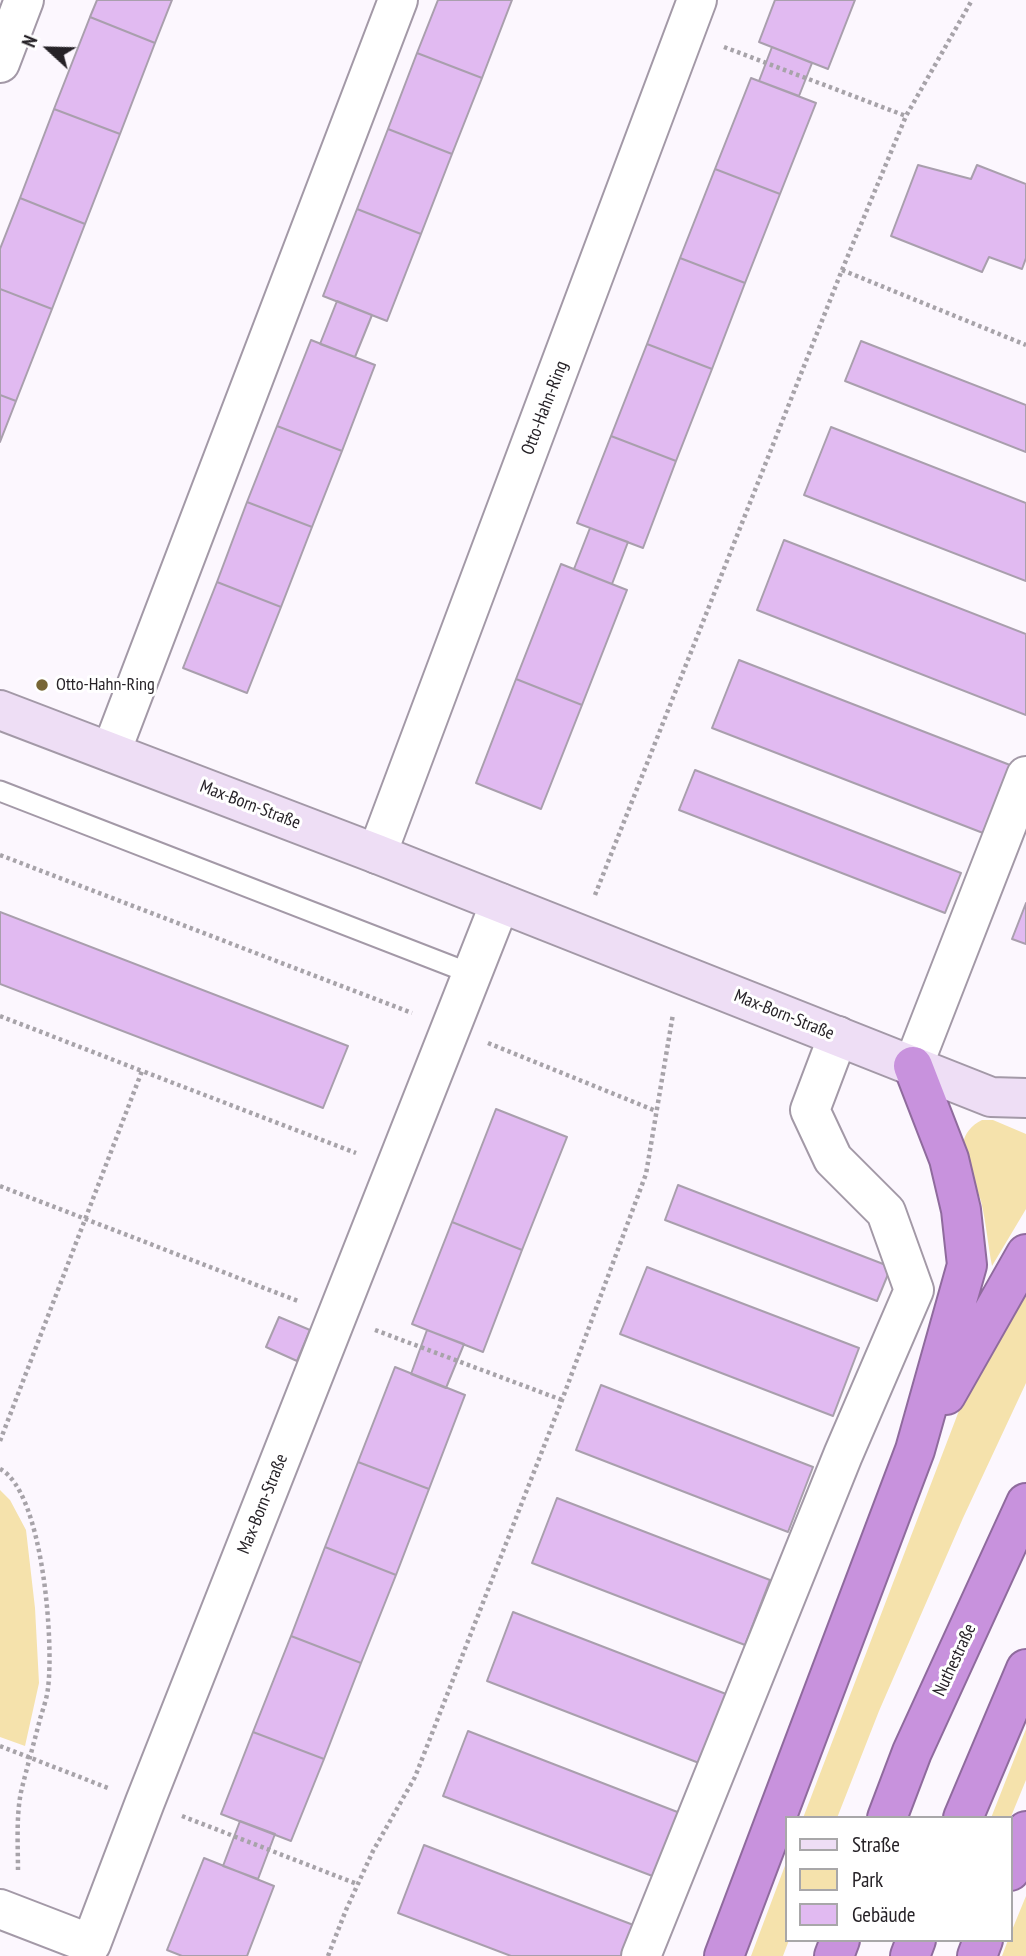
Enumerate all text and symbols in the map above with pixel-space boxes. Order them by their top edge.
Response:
north arrow [14,14,84,84]
text: N [16,32,43,50]
street label: Otto-Hahn-Ring [517,358,573,458]
place label: Otto-Hahn-Ring [56,674,155,696]
marker: Otto-Hahn-Ring [34,677,50,693]
street label: Max-Born-Straße [197,776,303,834]
street label: Max-Born-Straße [731,985,837,1045]
street label: Max-Born-Straße [233,1451,293,1557]
street label: Nuthestraße [929,1620,981,1700]
legend [785,1816,1012,1942]
text: Straße [852,1831,900,1858]
text: Park [852,1866,883,1893]
text: Gebäude [852,1901,915,1928]

